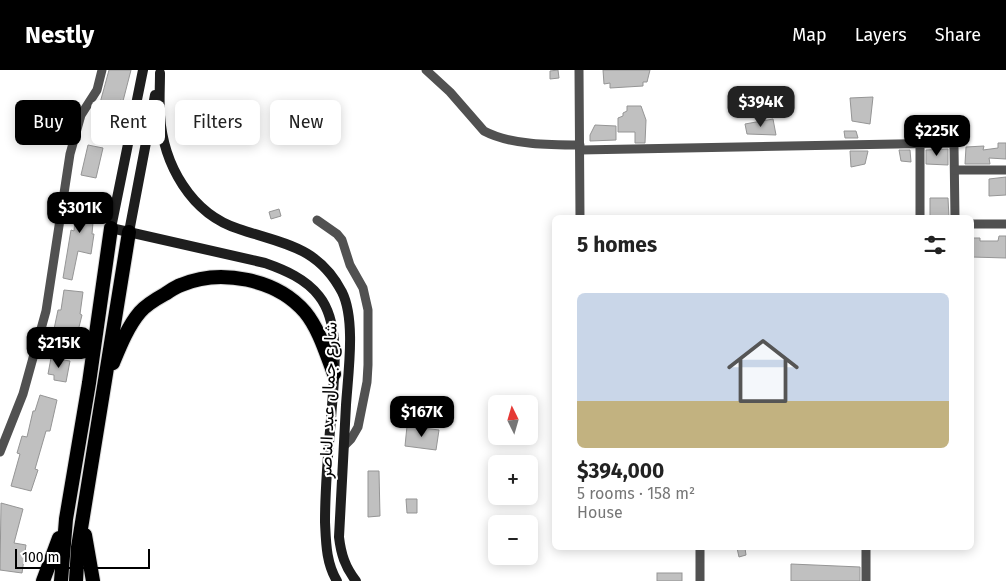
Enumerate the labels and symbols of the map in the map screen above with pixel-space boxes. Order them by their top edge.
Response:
pin: $394K [726,85,796,128]
pin: $225K [902,114,972,157]
pin: $301K [45,191,115,234]
street label: شارع جمال عبد الناصر [314,321,343,480]
pin: $215K [24,326,94,369]
north arrow [488,395,538,445]
pin: $167K [387,396,457,438]
scale bar [15,546,150,569]

